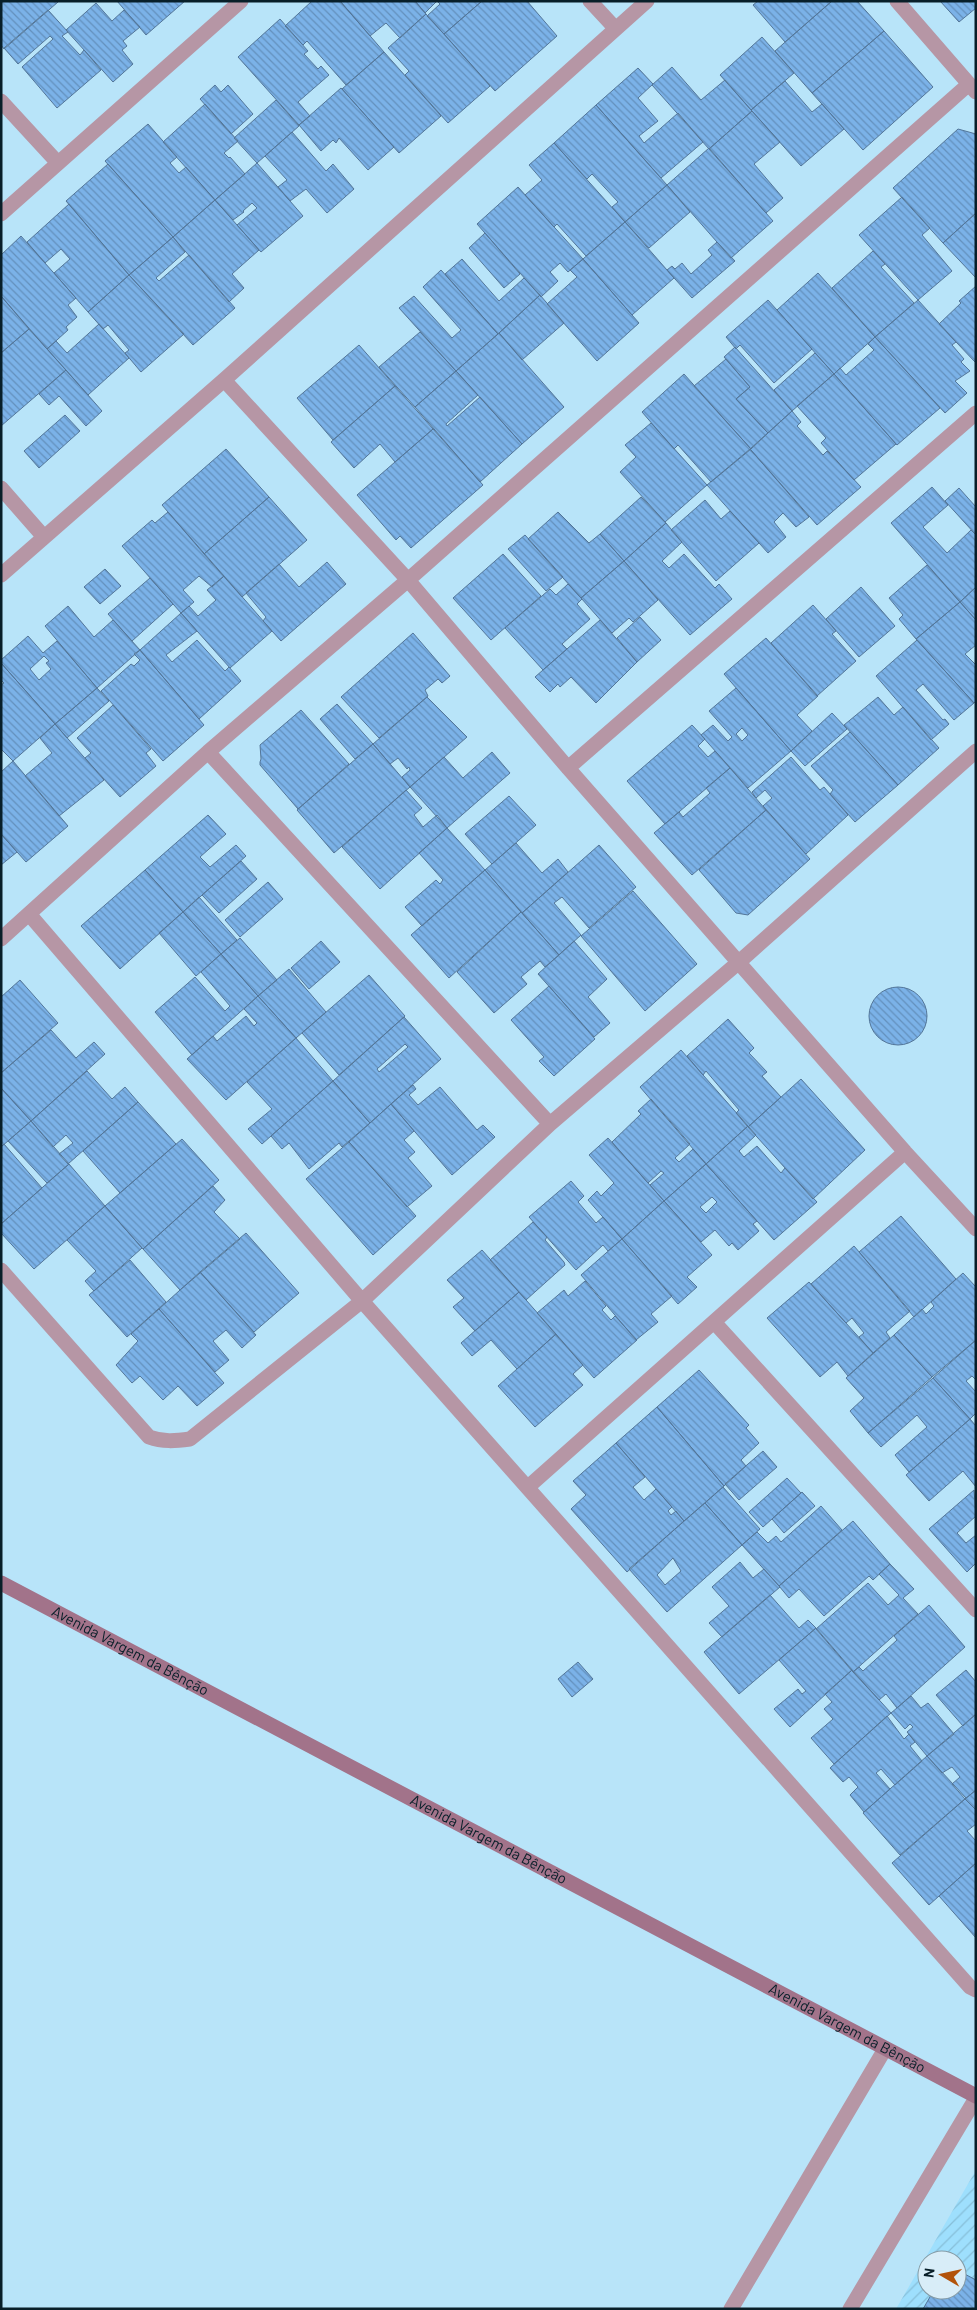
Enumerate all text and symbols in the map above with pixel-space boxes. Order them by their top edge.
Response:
street label: Avenida Vargem da Bênção [49,1601,212,1699]
street label: Avenida Vargem da Bênção [408,1790,571,1887]
street label: Avenida Vargem da Bênção [766,1979,929,2076]
north arrow [917,2250,967,2300]
text: N [920,2267,938,2279]

